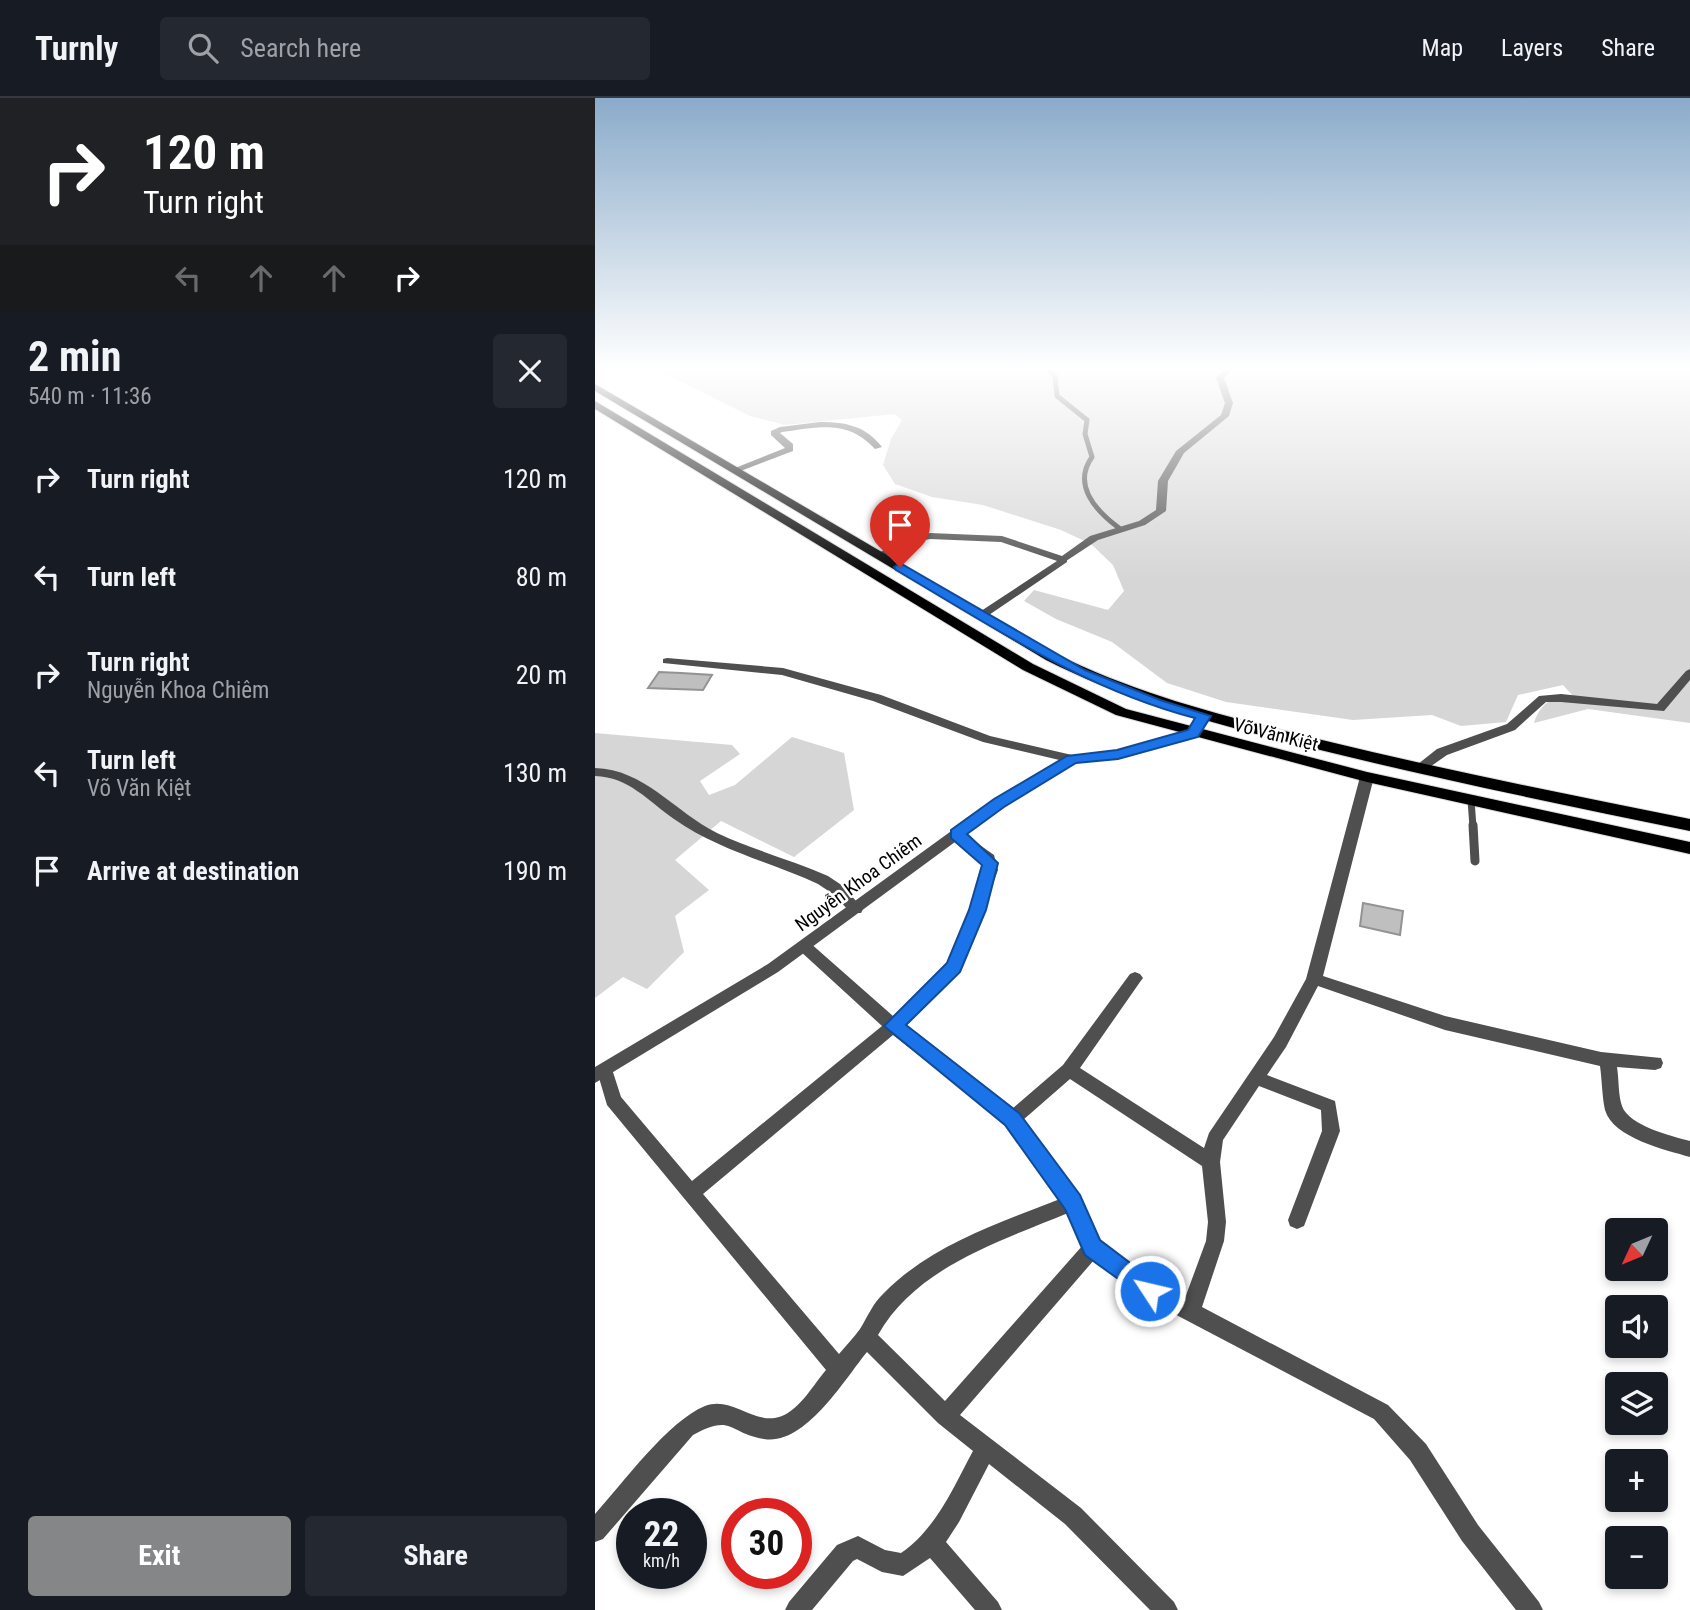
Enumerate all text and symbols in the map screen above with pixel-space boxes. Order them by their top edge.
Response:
search box [160,17,650,80]
text: Turnly [35,29,118,68]
icon: search [184,29,222,67]
text: Search here [240,33,361,63]
text: Map [1422,34,1463,62]
text: Layers [1501,34,1563,62]
text: Share [1601,34,1655,62]
text: 120 m [143,124,265,181]
icon: right [28,126,119,217]
text: Turn right [143,183,264,221]
icon: left [169,259,207,297]
icon: ahead [242,259,280,297]
icon: ahead [315,259,353,297]
icon: right [388,259,426,297]
text: 2 min [28,332,121,381]
button: close [493,334,567,408]
text: 540 m · 11:36 [28,383,152,410]
icon: right [28,460,66,498]
text: Turn right [87,464,189,494]
text: 120 m [503,464,567,494]
pin [870,495,930,567]
icon: arrive [881,506,919,544]
icon: left [28,558,66,596]
text: Turn left [87,562,176,592]
text: 80 m [516,562,567,592]
text: Turn right [87,647,189,677]
icon: right [28,656,66,694]
text: 20 m [516,660,567,690]
text: Nguyễn Khoa Chiêm [87,677,269,704]
street label: Võ Văn Kiệt [1231,713,1321,756]
text: Turn left [87,745,176,775]
icon: left [28,754,66,792]
text: 130 m [503,758,567,788]
text: Võ Văn Kiệt [87,775,191,802]
street label: Nguyễn Khoa Chiêm [791,829,926,936]
icon: arrive [28,852,66,890]
text: Arrive at destination [87,856,299,886]
text: 190 m [503,856,567,886]
north arrow [1605,1218,1668,1281]
map controls [1605,1218,1668,1589]
position arrow [1113,1254,1187,1328]
button: sound [1605,1295,1668,1358]
button: layers [1605,1372,1668,1435]
button: + [1605,1449,1668,1512]
speed limit sign: 30 [721,1498,812,1589]
text: 22 [644,1514,679,1555]
button: Exit [28,1516,291,1596]
button: Share [305,1516,567,1596]
button: − [1605,1526,1668,1589]
text: km/h [643,1550,680,1571]

